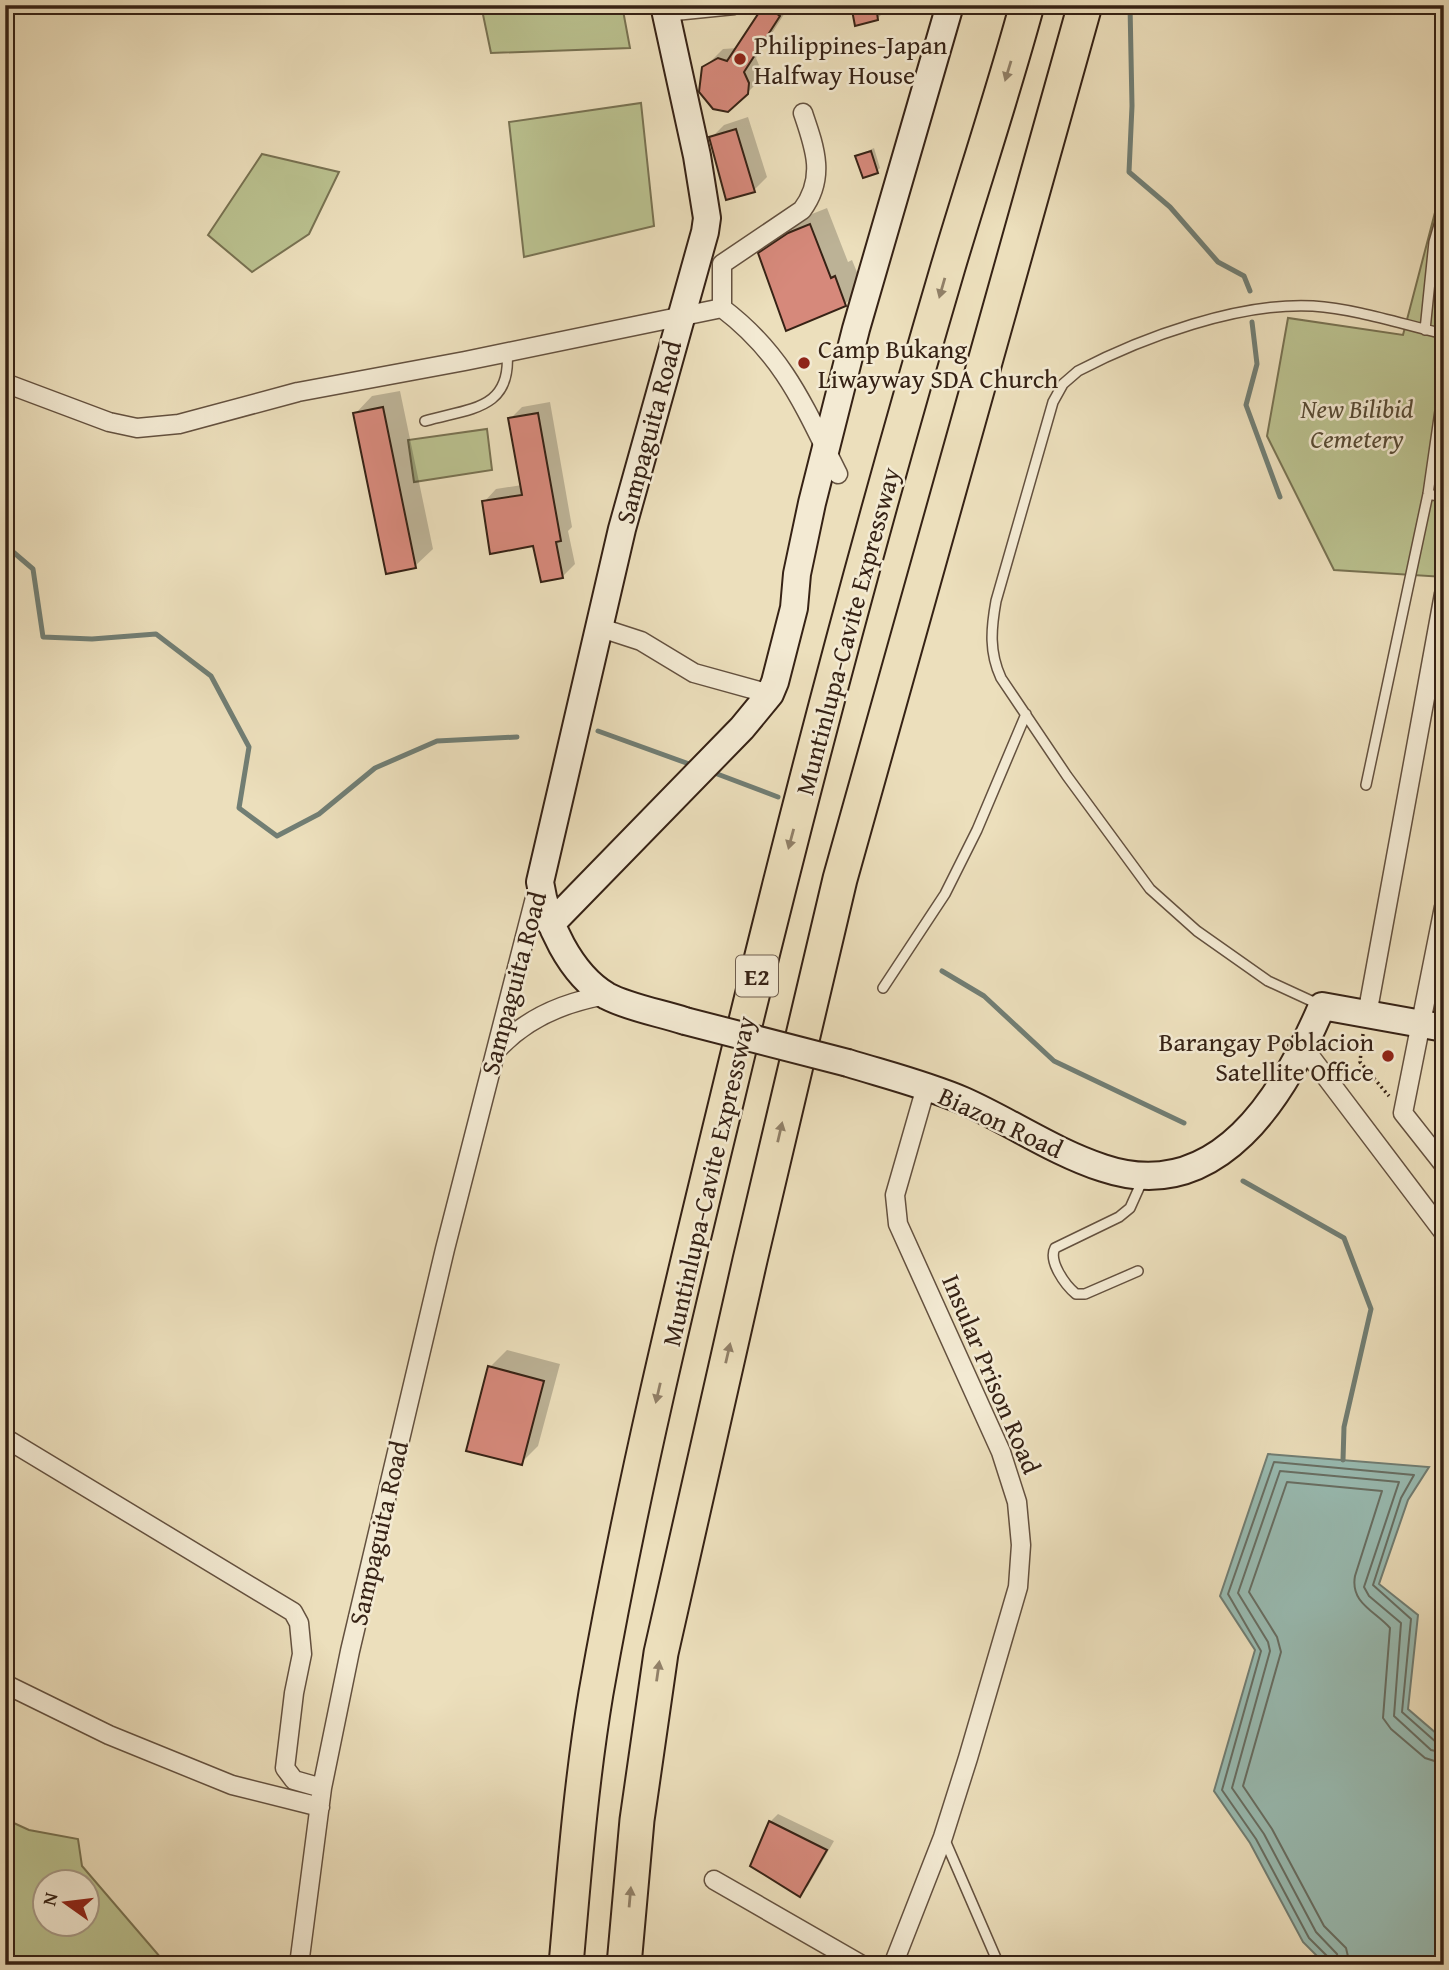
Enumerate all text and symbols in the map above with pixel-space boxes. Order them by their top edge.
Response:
place label: Philippines-Japan Halfway House [754,25,948,94]
marker: Philippines-Japan Halfway House [732,51,748,67]
one-way arrow [1002,60,1012,81]
one-way arrow [936,278,946,299]
place label: Camp Bukang Liwayway SDA Church [818,329,1059,398]
street label: Sampaguita Road [605,336,691,528]
marker: Camp Bukang Liwayway SDA Church [796,355,812,371]
park label: New Bilibid Cemetery [1300,389,1413,458]
street label: Muntinlupa-Cavite Expressway [784,463,910,799]
one-way arrow [785,828,796,850]
street label: Sampaguita Road [470,887,556,1079]
road number: E2 [736,956,778,996]
street label: Muntinlupa-Cavite Expressway [651,1012,765,1350]
place label: Barangay Poblacion Satellite Office [1159,1022,1374,1091]
marker: Barangay Poblacion Satellite Office [1380,1048,1396,1064]
street label: Biazon Road [932,1076,1070,1168]
one-way arrow [775,1121,786,1143]
street label: Insular Prison Road [932,1268,1052,1480]
one-way arrow [723,1342,734,1364]
one-way arrow [653,1383,664,1405]
street label: Sampaguita Road [338,1437,418,1629]
one-way arrow [653,1660,664,1682]
north arrow [32,1868,102,1938]
one-way arrow [625,1886,636,1908]
text: N [34,1889,65,1908]

